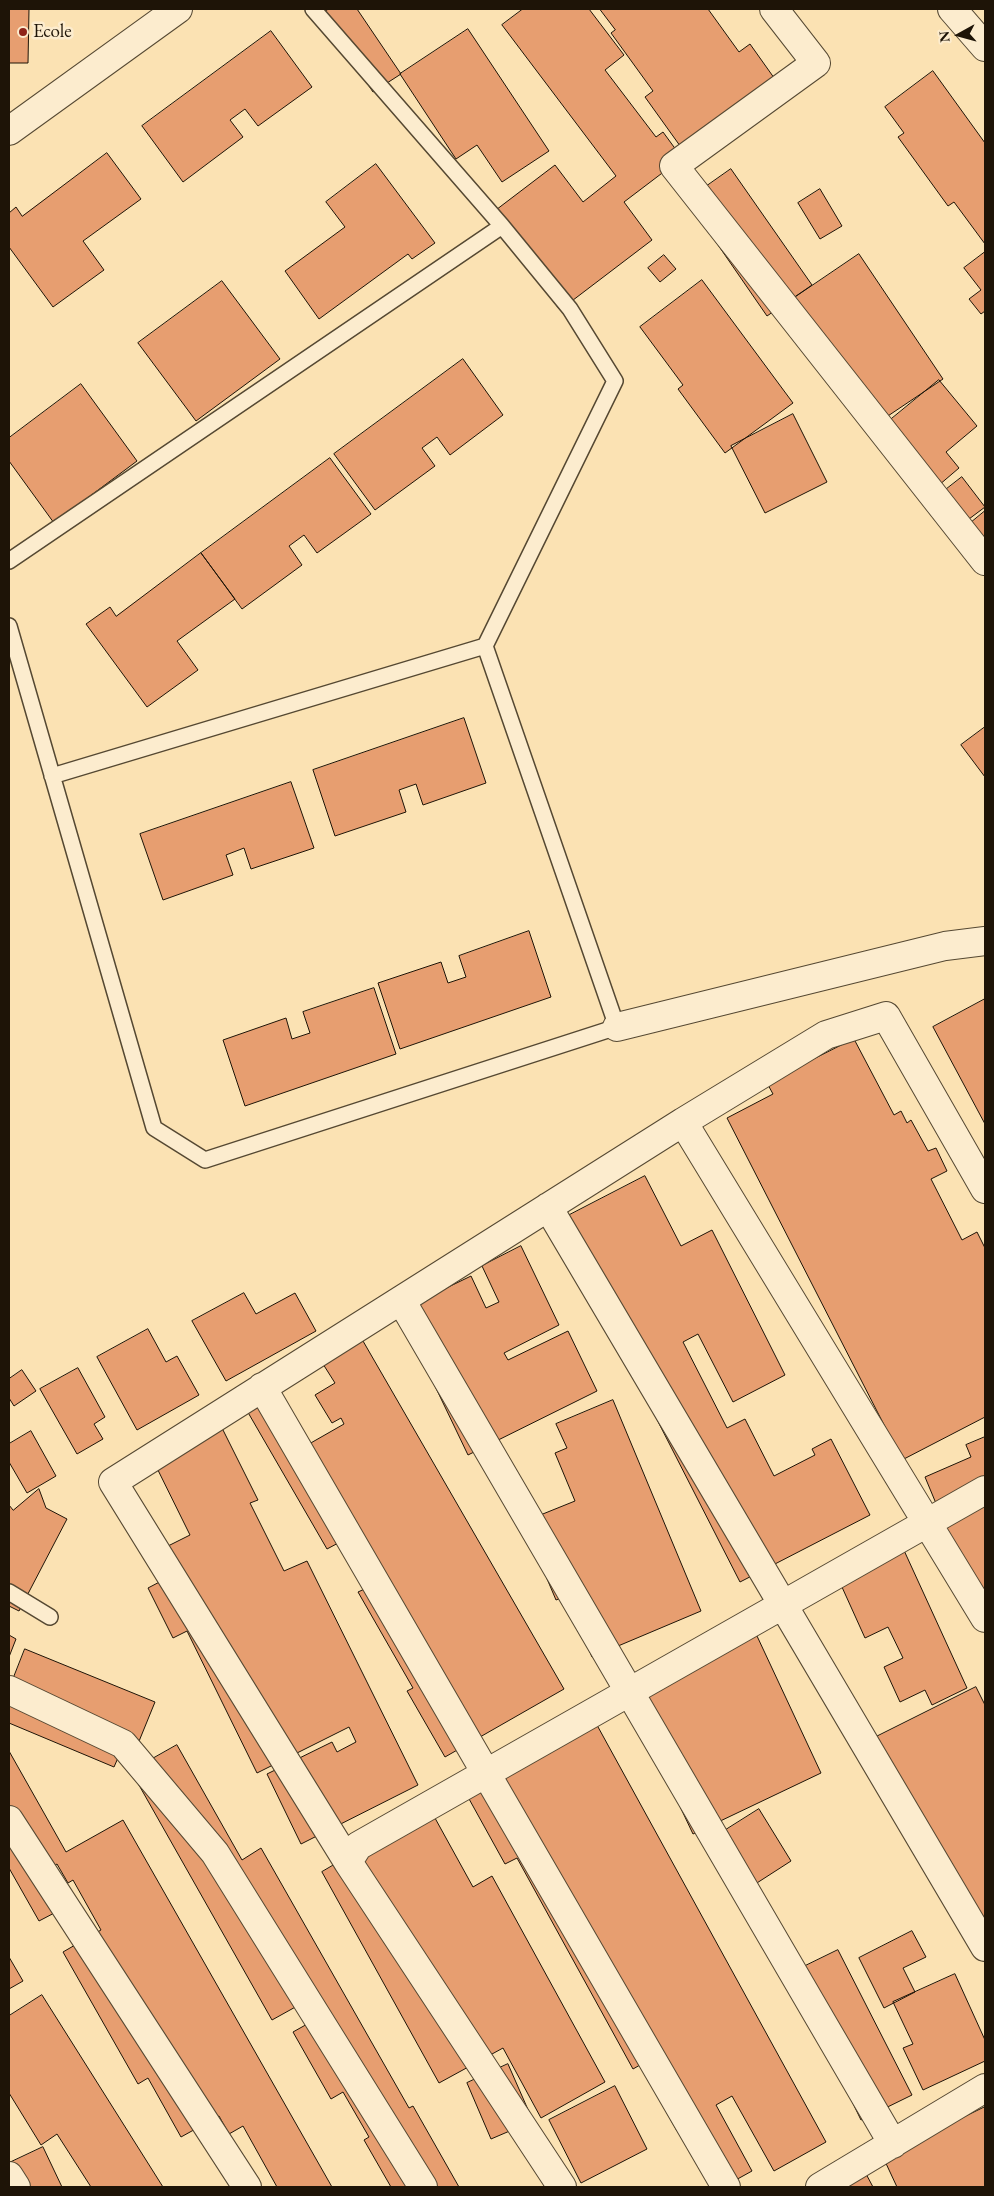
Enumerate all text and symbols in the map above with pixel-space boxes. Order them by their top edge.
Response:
north arrow [934,10,984,60]
place label: Ecole [33,21,72,43]
marker: Ecole [17,26,29,38]
text: N [934,30,954,44]

